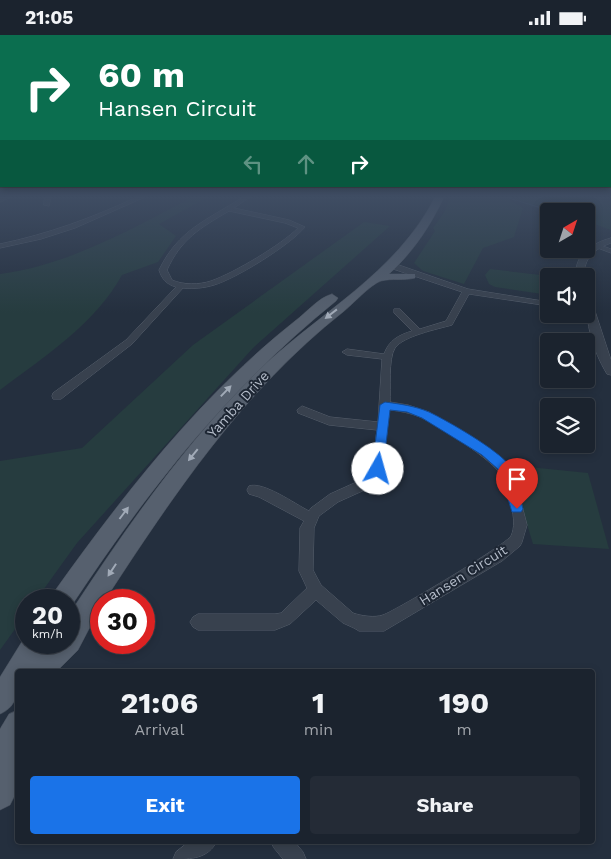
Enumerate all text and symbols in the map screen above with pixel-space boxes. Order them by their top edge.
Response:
text: 21:05 [25,6,73,29]
text: 60 m [98,54,185,96]
icon: right [15,55,80,120]
text: Hansen Circuit [98,96,256,121]
icon: left [239,150,267,178]
icon: ahead [292,150,320,178]
icon: right [345,150,373,178]
north arrow [540,203,595,257]
map controls [540,203,595,453]
button: sound [540,268,595,323]
one-way arrow [325,308,338,319]
button: search [540,333,595,388]
street label: Yamba Drive [204,367,272,441]
one-way arrow [220,386,232,398]
button: layers [540,398,595,453]
position arrow [351,442,403,494]
one-way arrow [188,448,199,461]
pin [496,458,538,509]
icon: arrive [503,465,531,493]
one-way arrow [119,507,130,520]
street label: Hansen Circuit [416,542,510,608]
one-way arrow [107,563,117,577]
speed limit sign: 30 [90,589,155,654]
text: 20 [32,601,63,630]
text: km/h [32,627,63,641]
text: 21:06 [121,685,198,720]
text: 1 [312,685,325,720]
text: 190 [439,685,489,720]
text: Arrival [134,720,184,739]
text: min [304,720,333,739]
text: m [456,720,472,739]
button: Exit [30,776,300,834]
button: Share [310,776,580,834]

